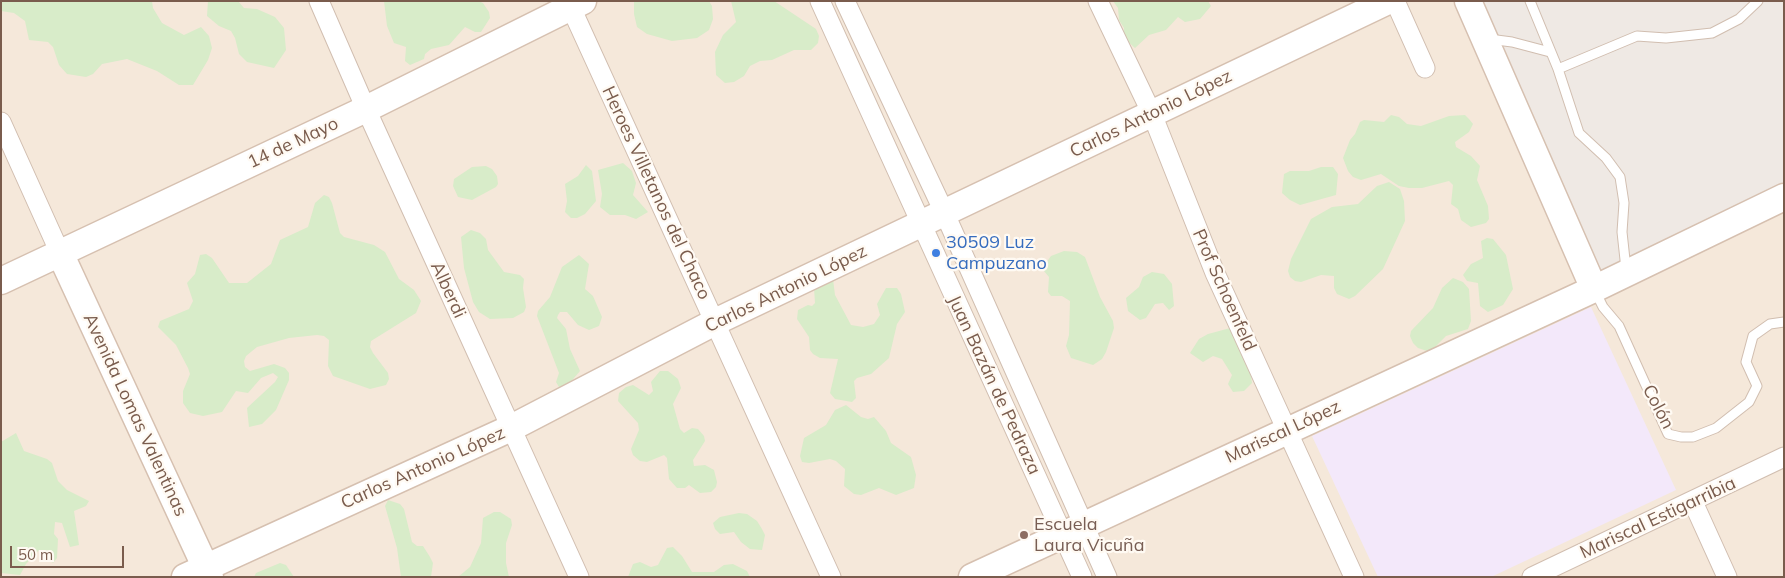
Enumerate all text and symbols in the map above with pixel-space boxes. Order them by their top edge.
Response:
street label: Carlos Antonio López [1066,65,1236,163]
street label: Heroes Villetanos del Chaco [597,83,715,303]
street label: 14 de Mayo [244,113,342,173]
street label: Prof Schoenfeld [1188,226,1260,354]
place label: 30509 Luz Campuzano [946,232,1047,274]
street label: Carlos Antonio López [701,240,871,338]
marker: 30509 Luz Campuzano [930,247,942,259]
street label: Alberdi [426,258,470,322]
street label: Juan Bazán de Pedraza [943,292,1045,478]
street label: Avenida Lomas Valentinas [78,310,192,520]
street label: Colón [1637,381,1679,433]
street label: Mariscal López [1222,396,1344,468]
street label: Carlos Antonio López [338,422,508,514]
street label: Mariscal Estigarribia [1577,472,1739,564]
place label: Escuela Laura Vicuña [1034,514,1144,556]
marker: Escuela Laura Vicuña [1018,529,1030,541]
scale bar [12,536,126,568]
text: 50 m [18,545,53,564]

